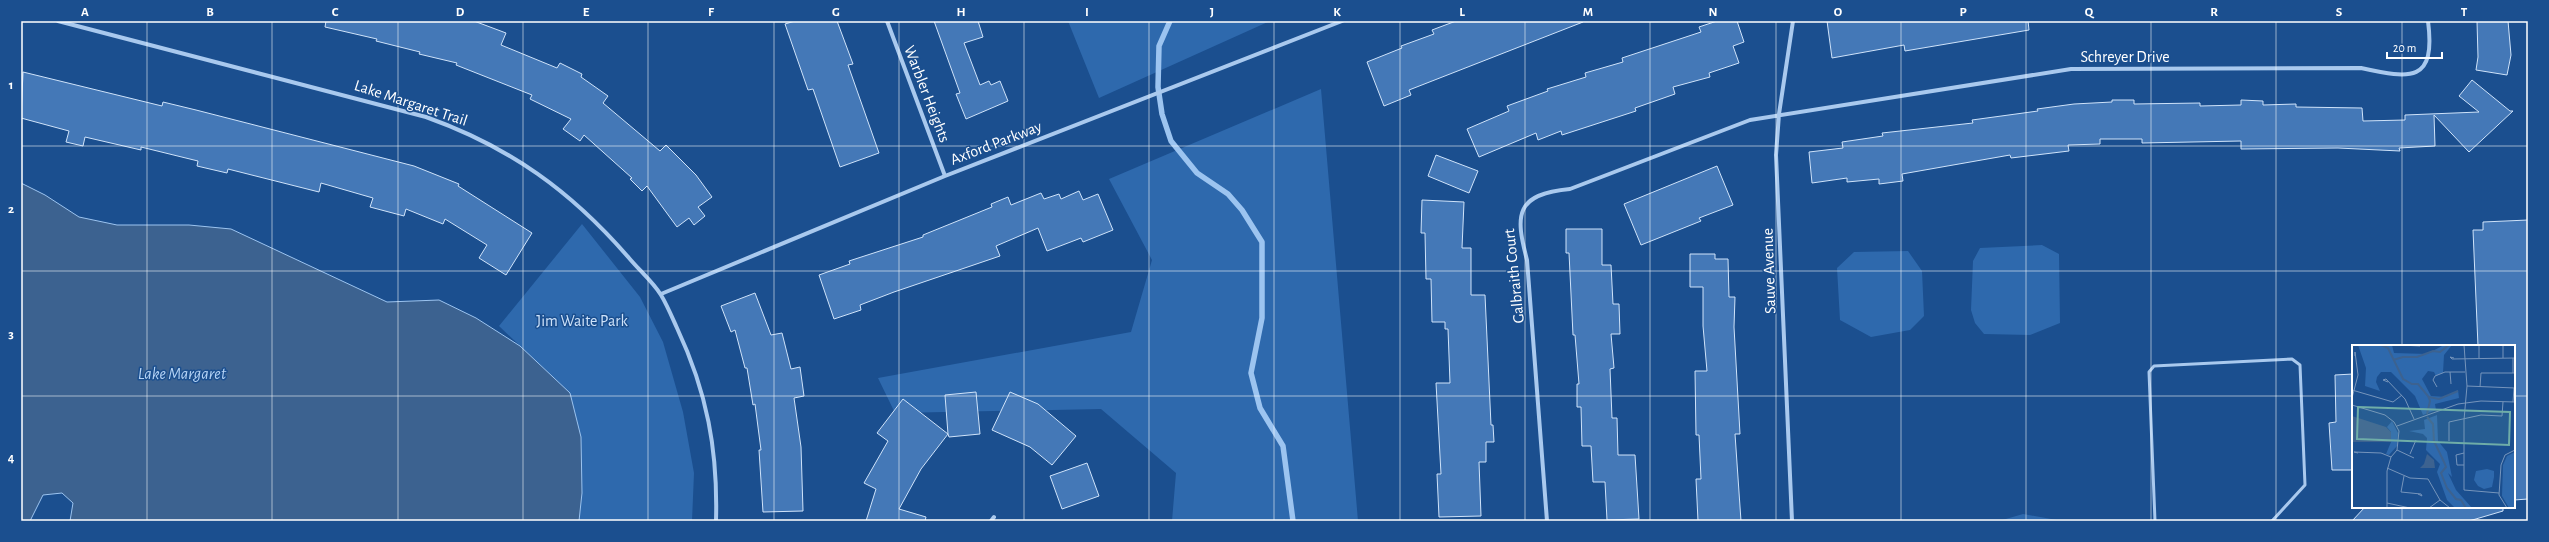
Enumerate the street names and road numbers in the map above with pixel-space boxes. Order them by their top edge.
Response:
street label: Warbler Heights [901,43,953,145]
street label: Schreyer Drive [2080,49,2170,66]
street label: Lake Margaret Trail [352,77,470,129]
street label: Axford Parkway [948,118,1045,169]
street label: Galbraith Court [1501,228,1527,324]
street label: Sauve Avenue [1760,228,1778,314]

